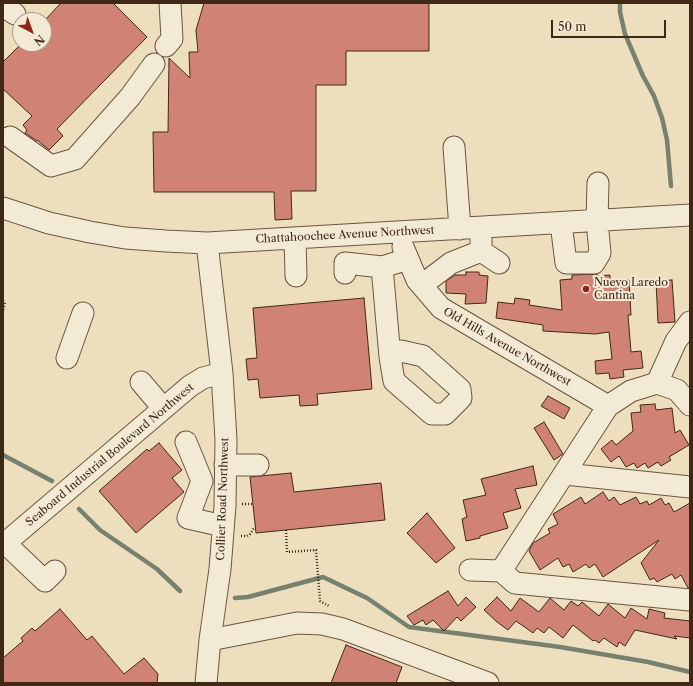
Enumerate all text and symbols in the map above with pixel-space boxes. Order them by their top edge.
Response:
north arrow [12,12,52,52]
scale bar [553,12,668,38]
text: 50 m [558,19,587,34]
text: N [31,32,47,49]
street label: Chattahoochee Avenue Northwest [255,224,435,246]
place label: Nuevo Laredo Cantina [594,276,668,302]
marker: Nuevo Laredo Cantina [581,284,591,294]
street label: Old Hills Avenue Northwest [441,305,573,389]
street label: Seaboard Industrial Boulevard Northwest [23,381,197,529]
street label: Collier Road Northwest [214,437,232,561]

